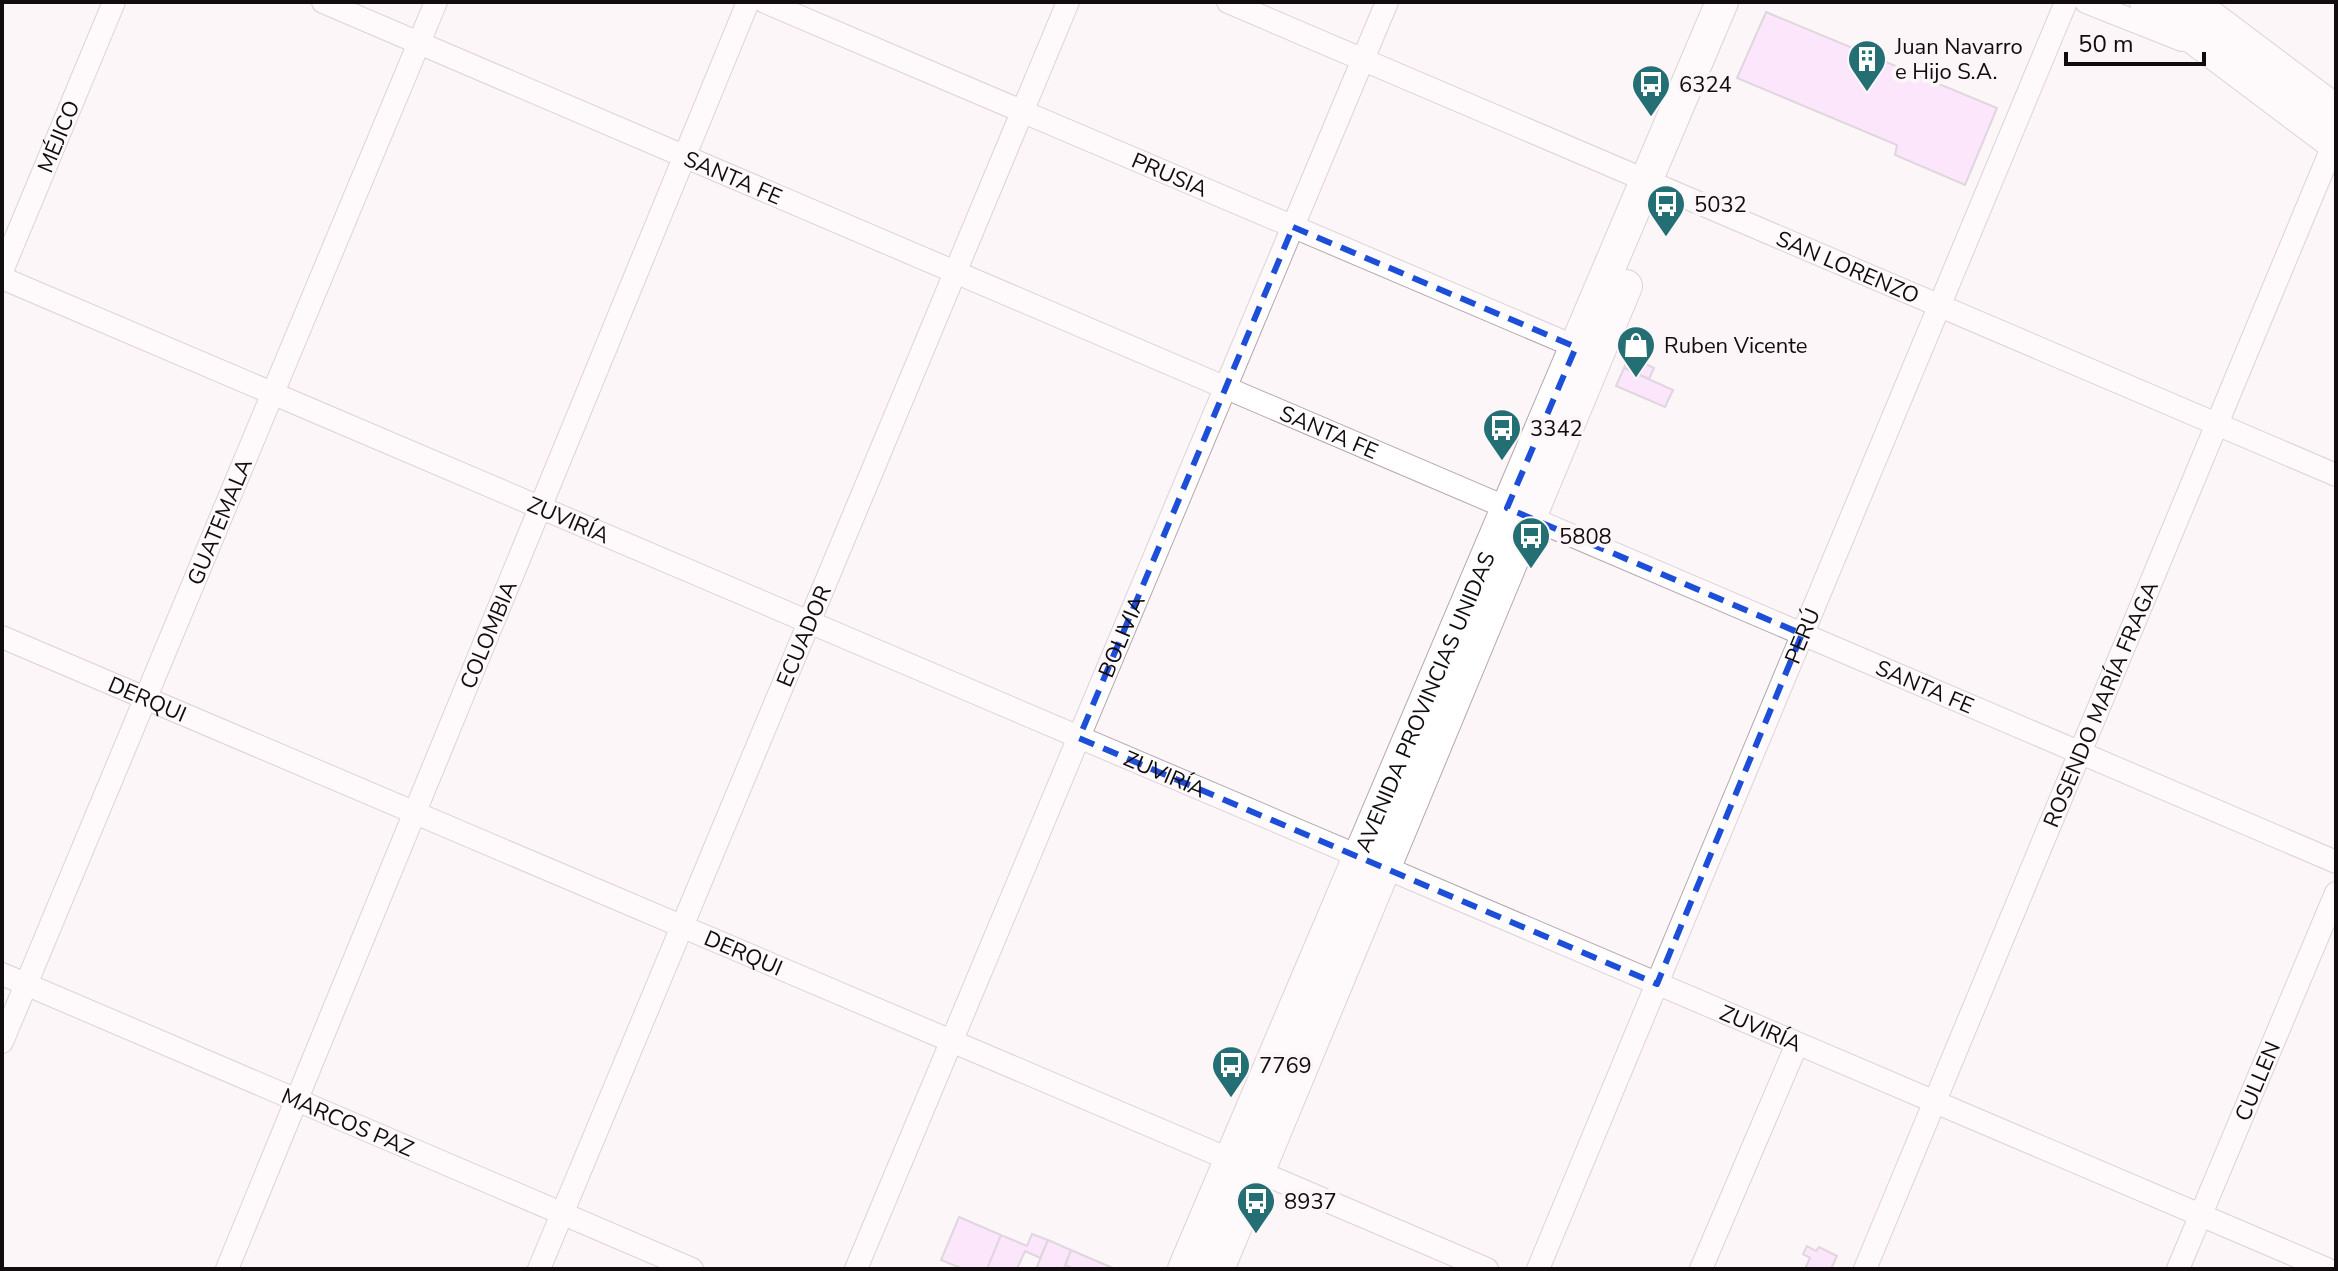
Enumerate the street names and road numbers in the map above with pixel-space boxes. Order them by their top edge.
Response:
street label: MÉJICO [31,96,87,177]
street label: SANTA FE [679,144,786,212]
street label: PRUSIA [1127,146,1212,205]
street label: SAN LORENZO [1771,224,1924,311]
street label: SANTA FE [1275,398,1382,467]
street label: GUATEMALA [180,454,260,590]
street label: ZUVIRÍA [523,490,614,551]
street label: AVENIDA PROVINCIAS UNIDAS [1349,548,1503,857]
street label: COLOMBIA [453,576,524,694]
street label: ROSENDO MARÍA FRAGA [2037,577,2166,832]
street label: ECUADOR [770,581,839,692]
street label: BOLIVIA [1092,591,1153,682]
street label: PERÚ [1778,604,1828,668]
street label: SANTA FE [1871,653,1978,722]
street label: DERQUI [103,670,191,730]
street label: ZUVIRÍA [1119,744,1210,805]
street label: DERQUI [699,924,787,983]
street label: ZUVIRÍA [1715,998,1806,1059]
street label: CULLEN [2228,1037,2288,1126]
street label: MARCOS PAZ [277,1081,418,1164]

